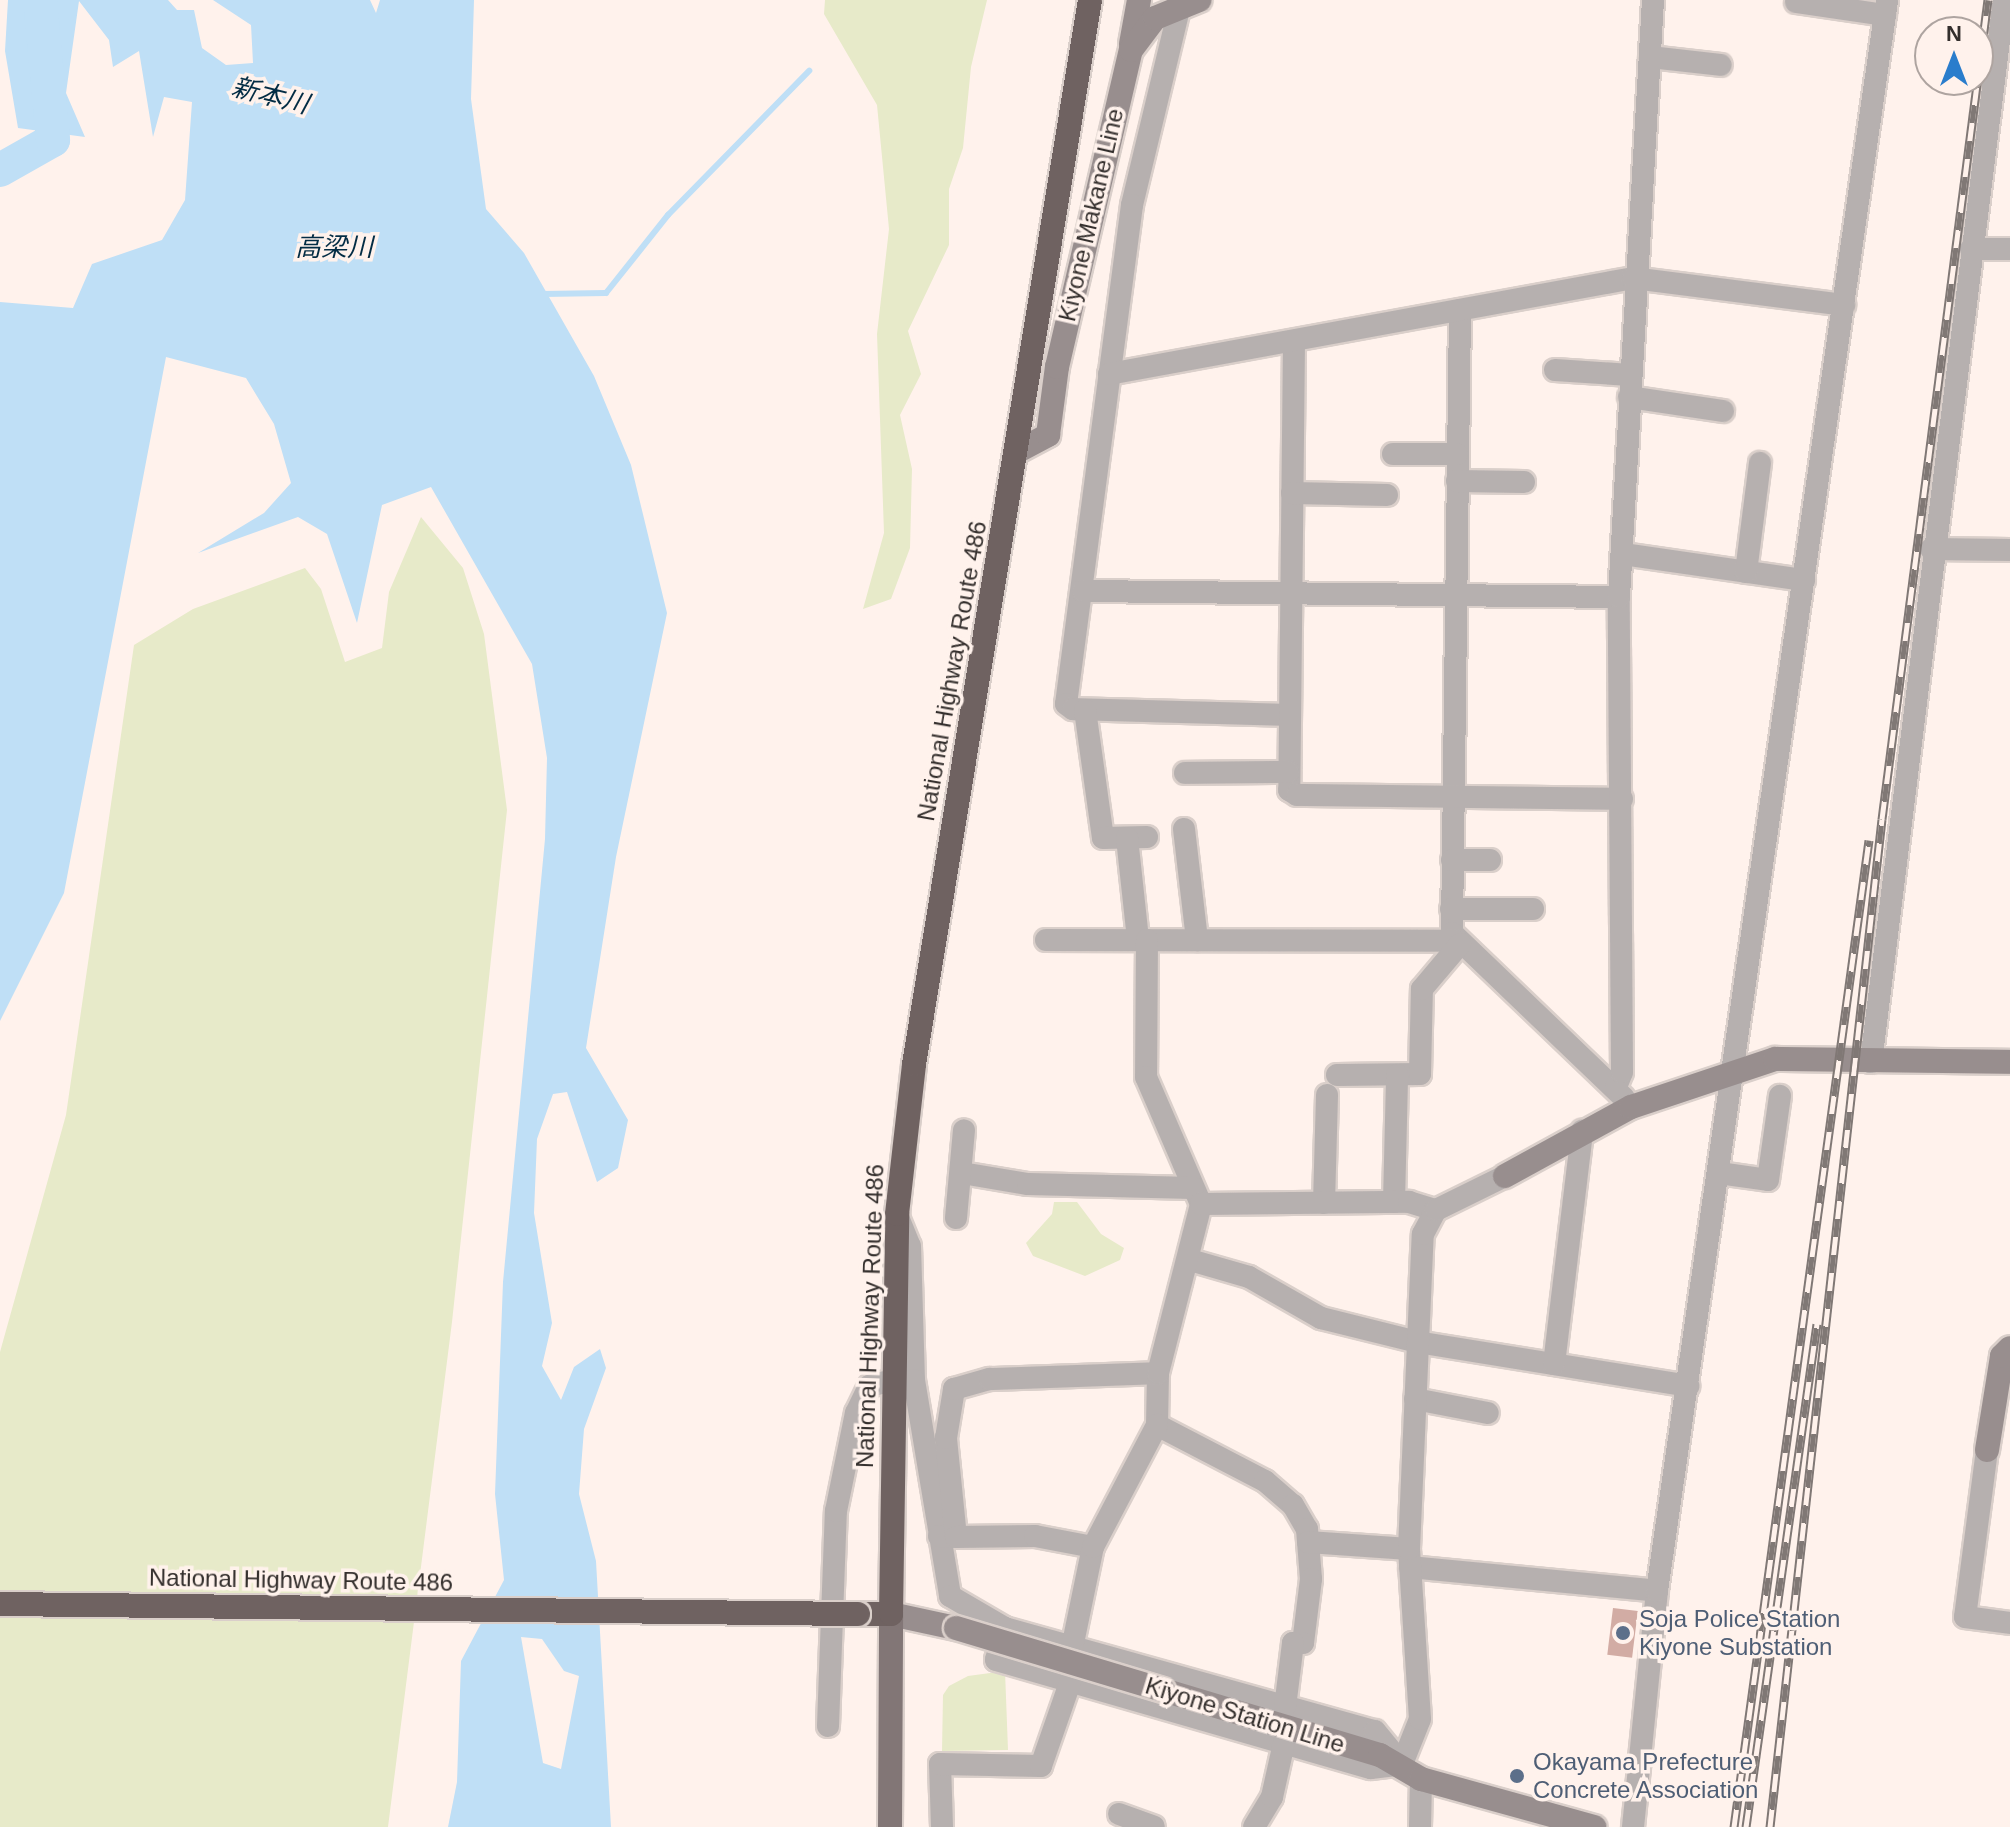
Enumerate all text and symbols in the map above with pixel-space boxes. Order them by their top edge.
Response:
north arrow [1914,16,1994,96]
text: N [1946,21,1962,46]
water label: 新本川 [228,71,312,121]
street label: Kiyone Makane Line [1053,106,1129,324]
water label: 高梁川 [295,232,373,264]
street label: National Highway Route 486 [911,519,993,823]
street label: National Highway Route 486 [850,1163,890,1469]
street label: National Highway Route 486 [149,1563,453,1597]
place label: Soja Police Station Kiyone Substation [1639,1605,1840,1661]
marker: Soja Police Station Kiyone Substation [1614,1624,1632,1642]
street label: Kiyone Station Line [1142,1671,1348,1759]
place label: Okayama Prefecture Concrete Association [1533,1748,1760,1804]
marker: Okayama Prefecture Concrete Association [1508,1767,1526,1785]

